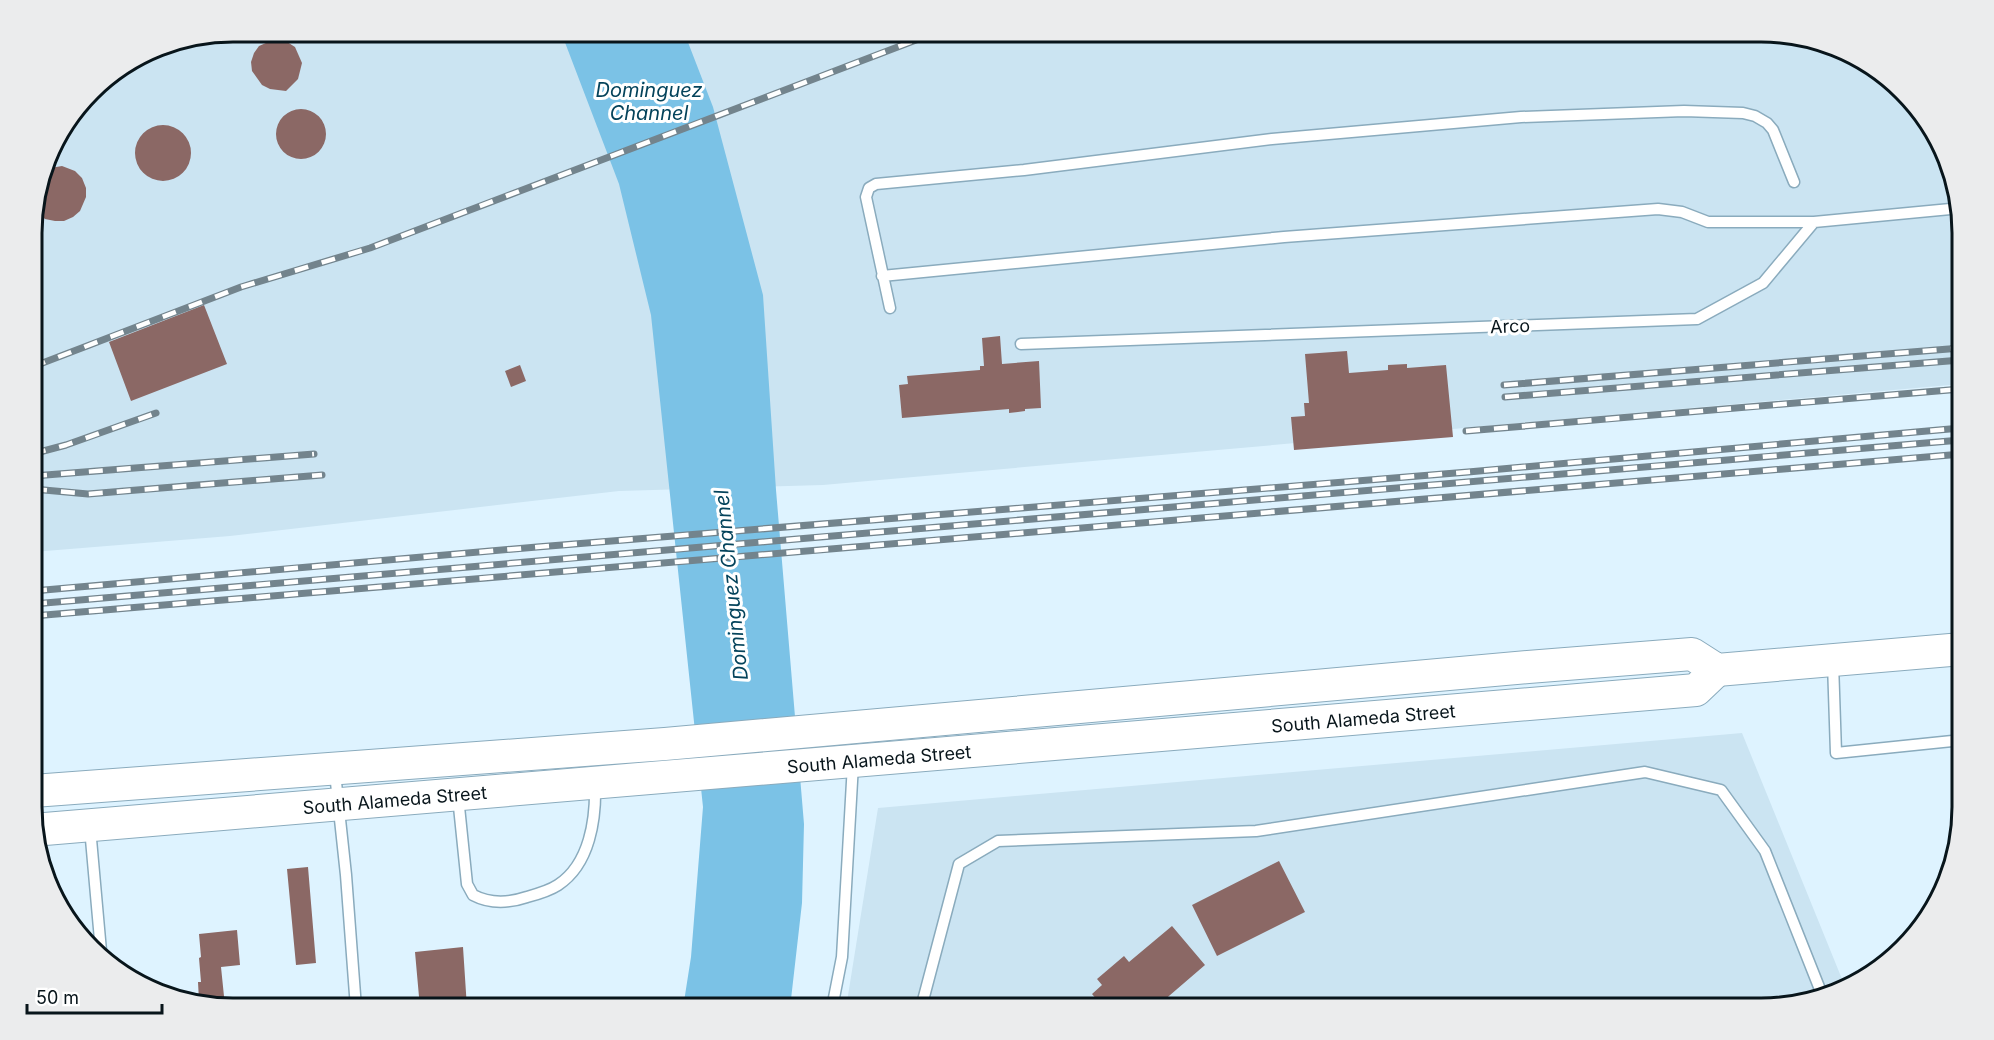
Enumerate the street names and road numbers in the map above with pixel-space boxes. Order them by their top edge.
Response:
street label: Arco [1490,315,1530,337]
street label: South Alameda Street [1270,700,1456,736]
street label: South Alameda Street [786,741,972,777]
street label: South Alameda Street [302,781,488,818]

